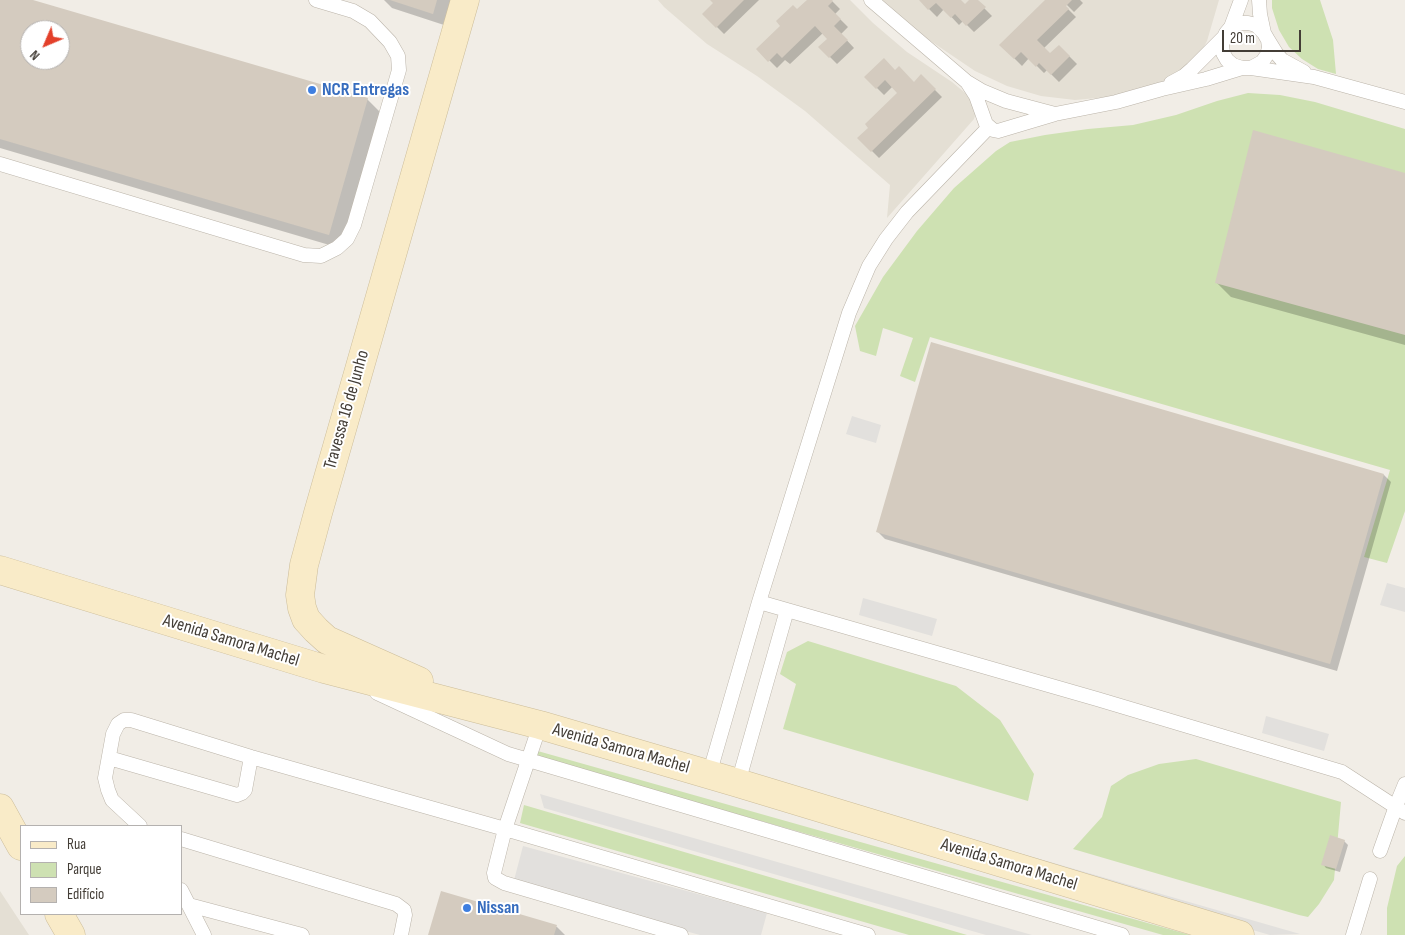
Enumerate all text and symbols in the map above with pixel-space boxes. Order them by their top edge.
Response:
north arrow [20,20,70,70]
scale bar [1225,20,1304,52]
text: 20 m [1230,29,1255,48]
text: N [26,47,43,64]
place label: NCR Entregas [322,79,409,101]
marker: NCR Entregas [306,84,318,96]
street label: Travessa 16 de Junho [320,348,374,472]
street label: Avenida Samora Machel [160,610,302,672]
street label: Avenida Samora Machel [550,719,692,779]
legend [20,825,182,915]
street label: Avenida Samora Machel [938,834,1080,896]
text: Rua [67,835,86,854]
text: Parque [67,860,102,879]
text: Edifício [67,885,104,904]
place label: Nissan [477,897,519,919]
marker: Nissan [461,902,473,914]

